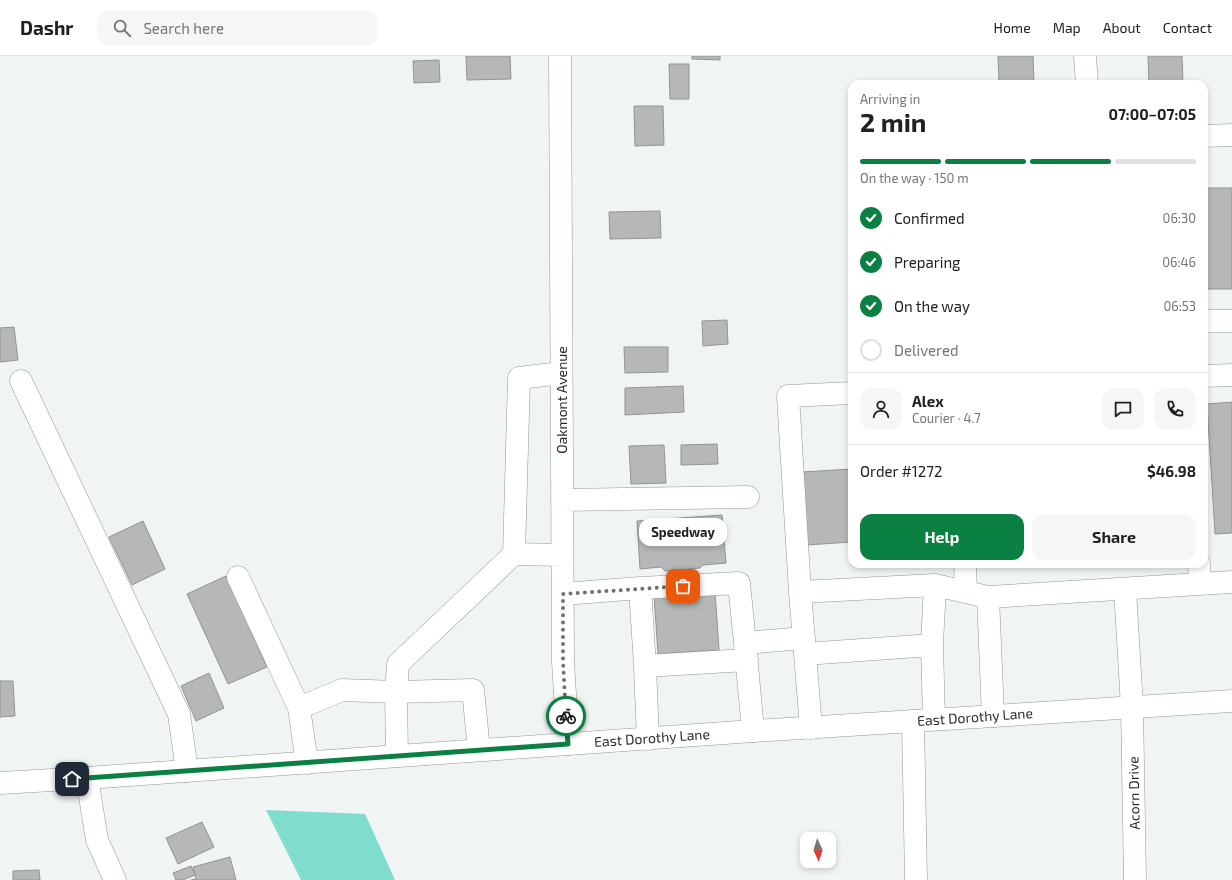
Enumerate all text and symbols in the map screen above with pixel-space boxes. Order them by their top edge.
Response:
search box [97,10,377,46]
text: Dashr [20,16,73,39]
icon: search [111,17,133,39]
text: Search here [143,19,224,37]
text: Home [994,19,1031,36]
text: Map [1053,19,1081,36]
text: About [1103,19,1141,36]
text: Contact [1163,19,1212,36]
text: Arriving in [860,91,920,107]
text: 07:00–07:05 [1108,105,1196,123]
text: 2 min [860,106,926,137]
text: On the way · 150 m [860,170,969,186]
icon: check [860,207,882,229]
text: Confirmed [894,209,965,227]
text: 06:30 [1163,210,1196,226]
icon: check [860,251,882,273]
text: Preparing [894,253,960,271]
text: 06:46 [1162,254,1196,270]
icon: check [860,295,882,317]
text: On the way [894,297,970,315]
text: 06:53 [1163,298,1196,314]
text: Delivered [894,341,959,359]
street label: Oakmont Avenue [553,346,570,454]
button: person [860,388,902,430]
button: chat [1102,388,1144,430]
button: phone [1154,388,1196,430]
text: Alex [912,392,944,410]
text: Courier · 4.7 [912,410,981,426]
text: Order #1272 [860,462,942,480]
text: $46.98 [1147,462,1196,480]
button: Help [860,514,1024,560]
button: Share [1032,514,1196,560]
callout: Speedway [639,518,727,546]
text: Speedway [651,524,715,540]
pin [666,569,700,603]
icon: bag [672,575,694,597]
courier [546,696,586,736]
street label: East Dorothy Lane [917,704,1033,729]
icon: bike [555,705,577,727]
street label: East Dorothy Lane [594,725,710,750]
street label: Acorn Drive [1124,756,1143,830]
pin [55,762,89,796]
icon: home [61,768,83,790]
north arrow [800,832,836,868]
map controls [800,832,836,868]

